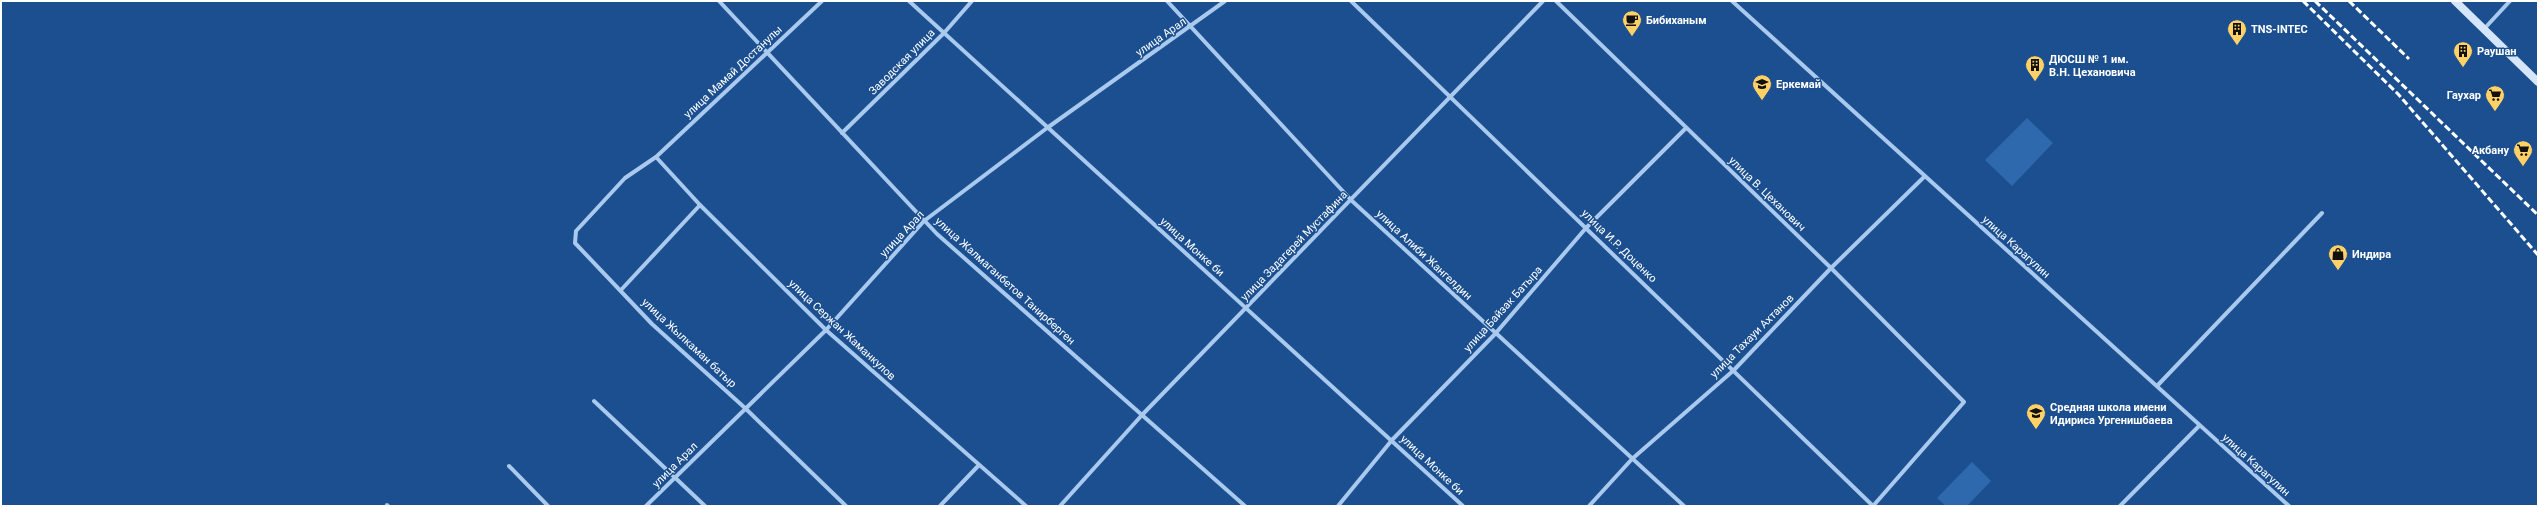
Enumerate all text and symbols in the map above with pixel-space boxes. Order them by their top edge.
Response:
cafe icon: Бибиханым [1621,9,1643,37]
place label: Бибиханым [1646,14,1707,27]
street label: улица Арал [1133,15,1189,59]
building icon: TNS-INTEC [2226,18,2248,46]
street label: улица Мамай Достанулы [681,23,785,121]
place label: TNS-INTEC [2251,23,2308,36]
street label: Заводская улица [866,26,938,98]
building icon: Раушан [2452,40,2474,68]
place label: Раушан [2477,45,2517,58]
place label: ДЮСШ № 1 им. В.Н. Цехановича [2049,53,2136,79]
building icon: ДЮСШ № 1 им. В.Н. Цехановича [2024,54,2046,82]
school or university icon: Еркемай [1751,73,1773,101]
place label: Еркемай [1776,78,1821,91]
supermarket icon: Гаухар [2484,84,2506,112]
place label: Гаухар [2447,89,2481,102]
supermarket icon: Акбану [2512,139,2534,167]
place label: Акбану [2472,144,2509,157]
street label: улица В. Цеханович [1726,154,1808,234]
street label: улица Задагерей Мустафина [1238,188,1350,304]
street label: улица Алиби Жангелдин [1373,207,1475,303]
street label: улица И.Р. Доценко [1579,207,1659,285]
street label: улица Арал [877,208,927,260]
street label: улица Карагулин [1979,213,2053,281]
street label: улица Жалмаганбетов Танирберген [932,215,1078,347]
street label: улица Монке би [1157,215,1227,279]
shop icon: Индира [2327,243,2349,271]
place label: Индира [2352,248,2391,261]
street label: улица Байзак Батыра [1461,263,1545,355]
street label: улица Сержан Жаманкулов [786,277,898,383]
street label: улица Тахауи Ахтанов [1707,291,1797,381]
street label: улица Жылкаман батыр [639,296,739,390]
place label: Средняя школа имени Идириса Ургенишбаева [2050,401,2173,427]
school or university icon: Средняя школа имени Идириса Ургенишбаева [2025,402,2047,430]
street label: улица Карагулин [2219,431,2293,499]
street label: улица Монке би [1398,432,1466,498]
street label: улица Арал [650,440,700,490]

